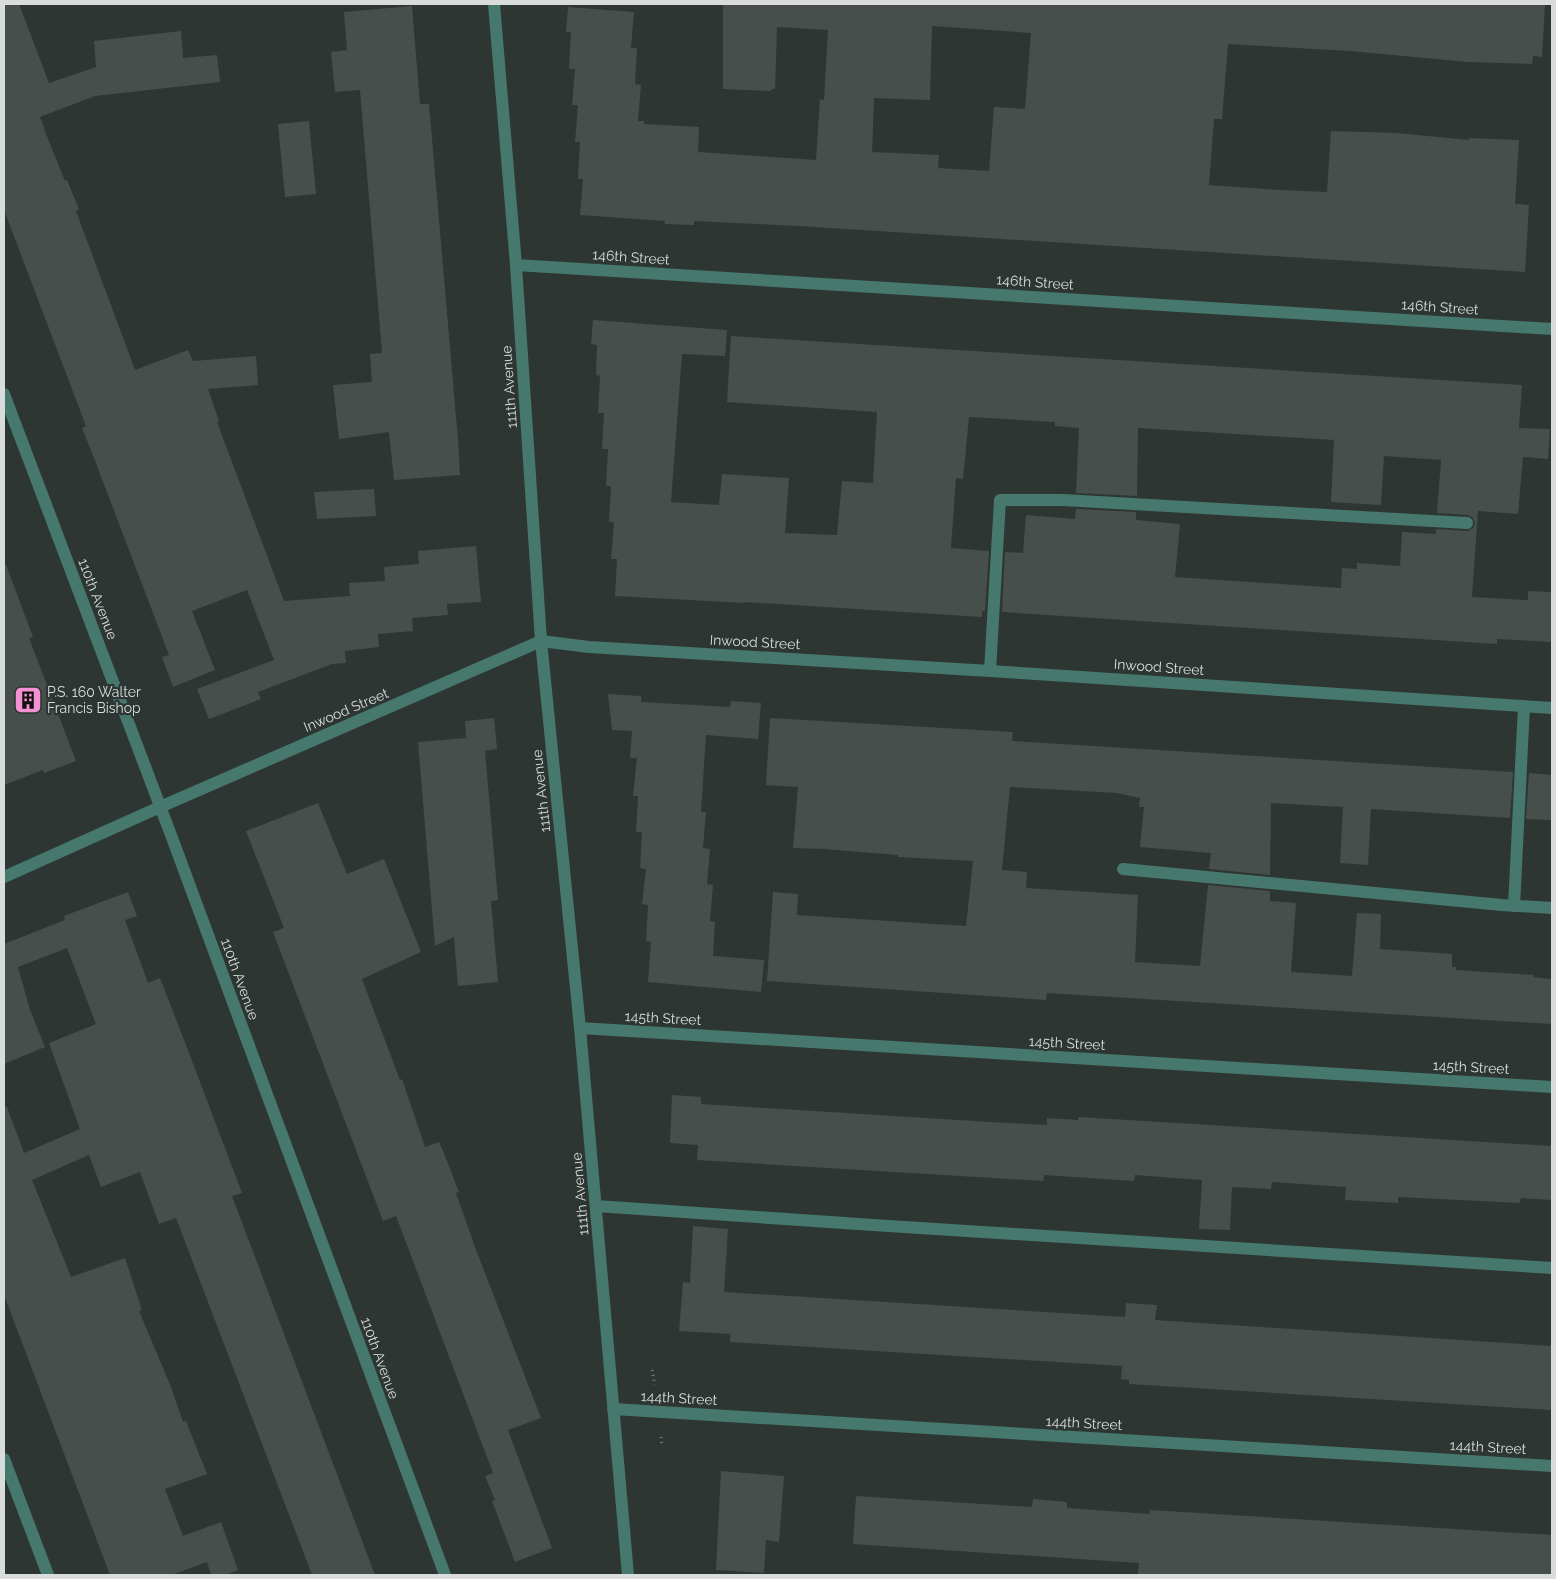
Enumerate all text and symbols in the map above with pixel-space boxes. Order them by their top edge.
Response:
street label: 146th Street [592,246,670,268]
street label: 146th Street [996,271,1074,293]
street label: 146th Street [1401,296,1479,318]
street label: 111th Avenue [498,345,520,429]
street label: 110th Avenue [75,556,121,642]
street label: Inwood Street [709,632,801,652]
street label: Inwood Street [1113,656,1205,678]
place label: P.S. 160 Walter Francis Bishop [47,684,141,716]
building icon: P.S. 160 Walter Francis Bishop [13,685,43,715]
street label: Inwood Street [301,685,391,735]
street label: 111th Avenue [529,749,553,833]
street label: 110th Avenue [218,936,262,1022]
street label: 145th Street [624,1008,702,1028]
street label: 145th Street [1028,1033,1106,1053]
street label: 145th Street [1432,1057,1510,1077]
street label: 111th Avenue [568,1152,592,1236]
street label: 110th Avenue [358,1315,402,1401]
street label: 144th Street [640,1388,718,1408]
street label: 144th Street [1045,1413,1123,1433]
street label: 144th Street [1449,1437,1527,1457]

